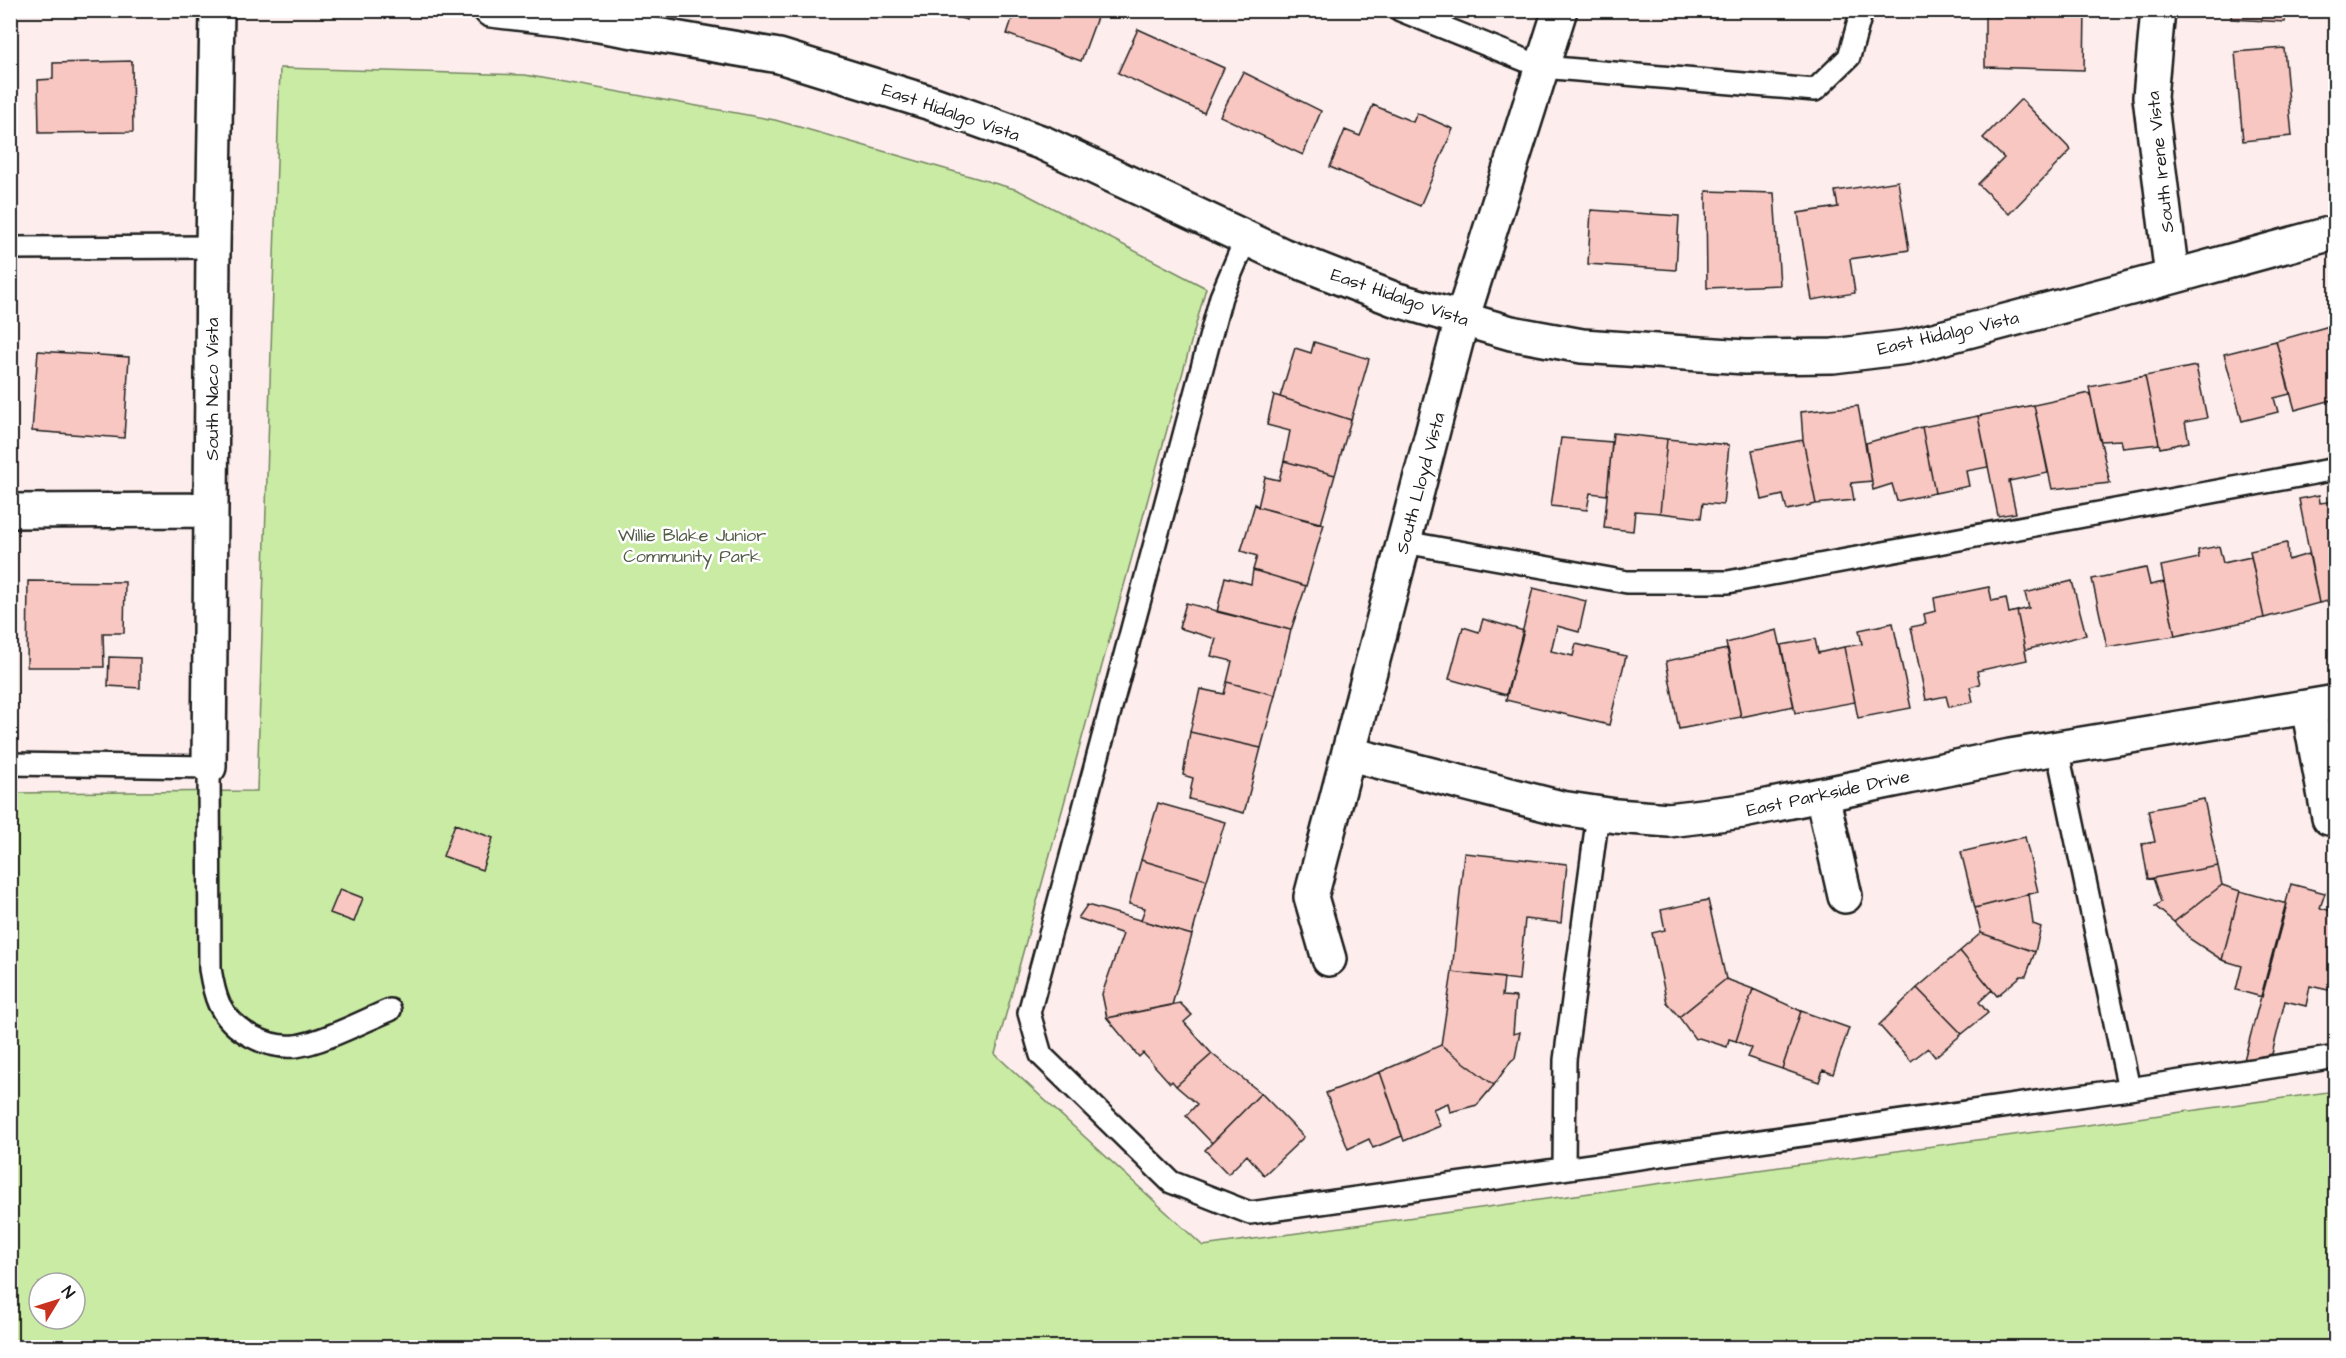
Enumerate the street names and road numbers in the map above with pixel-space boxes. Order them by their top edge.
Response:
street label: East Hidalgo Vista [878,77,1023,149]
street label: South Irene Vista [2141,90,2180,234]
street label: East Hidalgo Vista [1327,262,1472,334]
street label: East Hidalgo Vista [1875,305,2021,363]
street label: South Naco Vista [200,318,225,460]
street label: South Lloyd Vista [1390,410,1452,557]
street label: East Parkside Drive [1744,764,1912,823]

